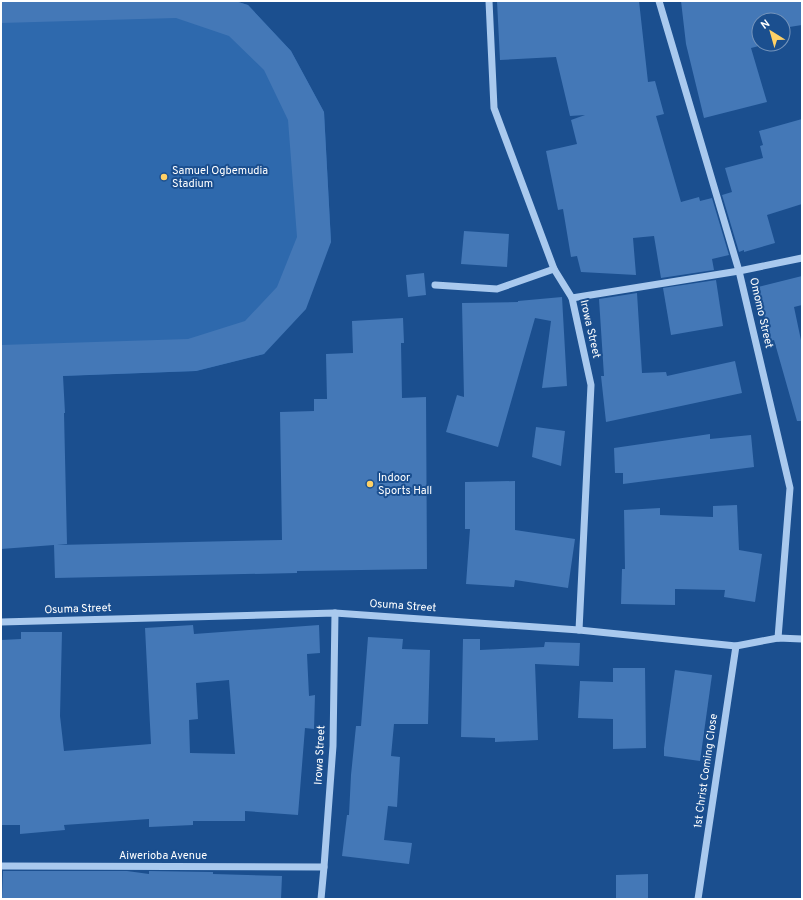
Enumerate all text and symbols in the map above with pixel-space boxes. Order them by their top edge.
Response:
north arrow [751,12,791,52]
text: N [758,17,773,33]
place label: Samuel Ogbemudia Stadium [172,164,268,191]
marker: Samuel Ogbemudia Stadium [159,172,169,182]
street label: Omomo Street [746,276,776,350]
street label: Irowa Street [576,298,604,360]
place label: Indoor Sports Hall [378,471,432,498]
marker: Indoor Sports Hall [365,479,375,489]
street label: Osuma Street [369,597,437,615]
street label: Osuma Street [44,601,112,617]
street label: 1st Christ Coming Close [691,713,721,829]
street label: Irowa Street [311,725,329,785]
street label: Aiwerioba Avenue [119,849,207,863]

